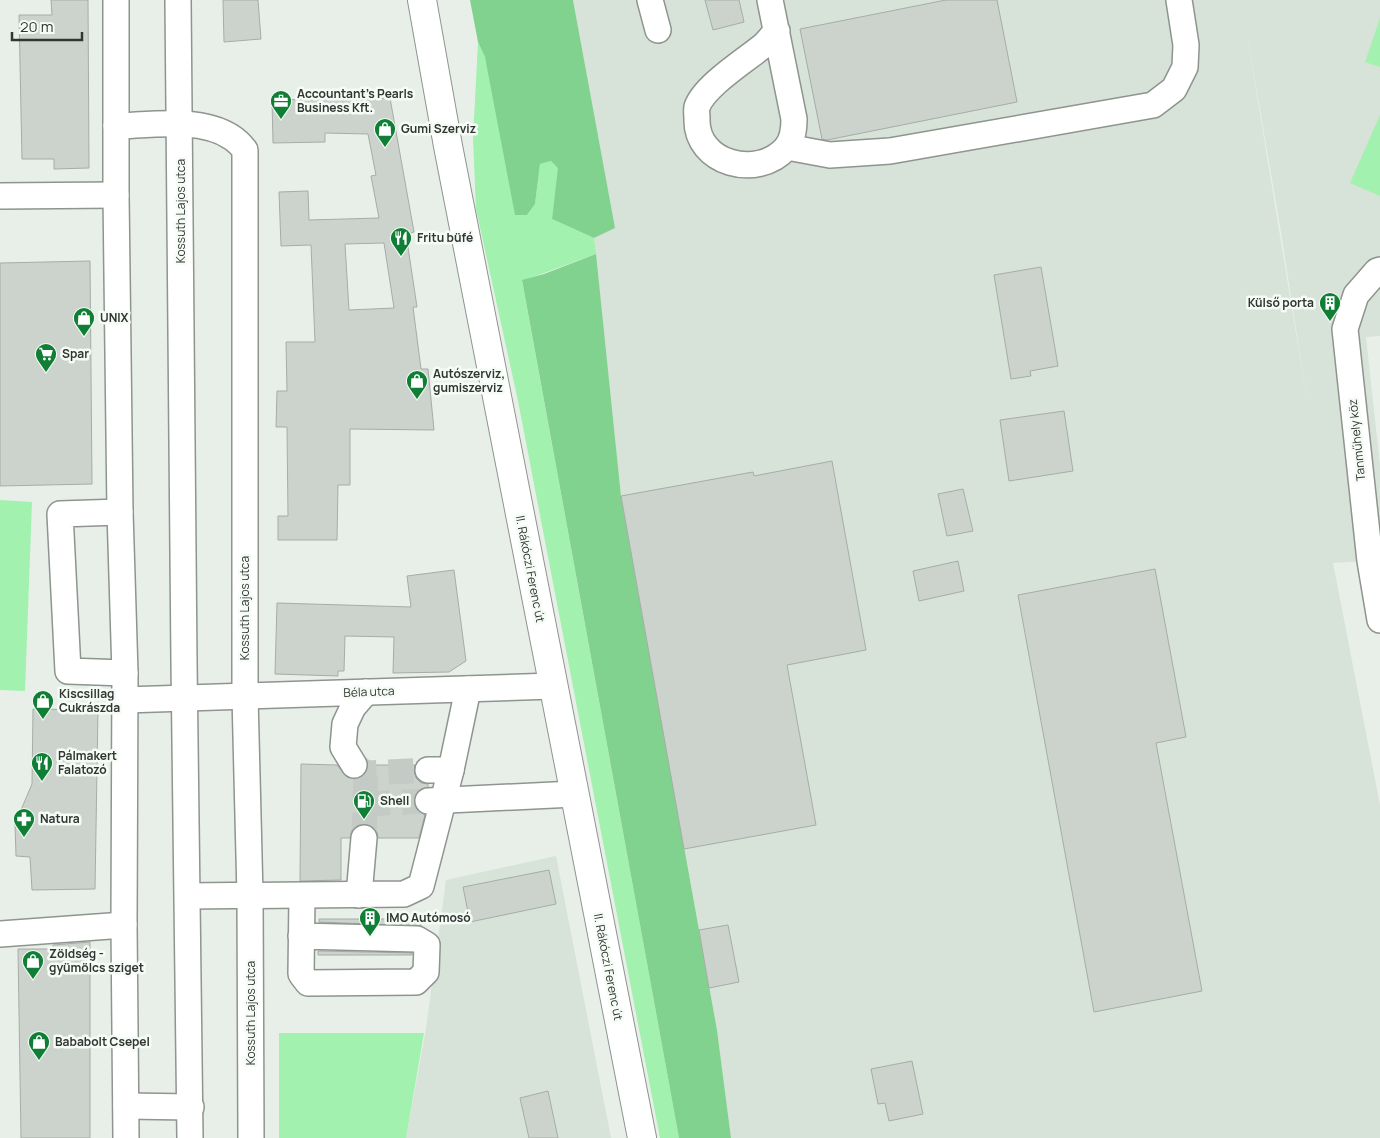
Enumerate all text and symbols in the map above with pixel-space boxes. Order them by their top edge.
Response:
scale bar [12,10,82,42]
text: 20 m [20,16,53,37]
place label: Accountant's Pearls Business Kft. [297,85,414,116]
office icon: Accountant's Pearls Business Kft. [269,89,293,120]
shop icon: Gumi Szerviz [373,117,397,148]
place label: Gumi Szerviz [401,120,476,137]
street label: Kossuth Lajos utca [172,159,189,263]
restaurant icon: Fritu büfé [389,226,413,257]
place label: Fritu büfé [417,229,473,246]
building icon: Külső porta [1318,291,1342,322]
place label: Külső porta [1248,294,1314,311]
shop icon: UNIX [72,306,96,337]
place label: UNIX [100,309,129,326]
supermarket icon: Spar [34,342,58,373]
place label: Spar [62,345,89,362]
place label: Autószerviz, gumiszerviz [433,365,505,396]
shop icon: Autószerviz, gumiszerviz [405,369,429,400]
street label: Tanműhely köz [1344,398,1369,482]
street label: II. Rákóczi Ferenc út [512,514,549,624]
street label: Kossuth Lajos utca [236,556,253,660]
street label: Béla utca [343,682,395,701]
place label: Kiscsillag Cukrászda [59,685,120,716]
shop icon: Kiscsillag Cukrászda [31,689,55,720]
place label: Pálmakert Falatozó [58,747,117,778]
restaurant icon: Pálmakert Falatozó [30,751,54,782]
fuel station icon: Shell [352,789,376,820]
place label: Shell [380,792,409,809]
pharmacy icon: Natura [12,807,36,838]
place label: Natura [40,810,80,827]
building icon: IMO Autómosó [358,906,382,937]
place label: IMO Autómosó [386,909,471,926]
street label: II. Rákóczi Ferenc út [590,912,627,1022]
place label: Zöldség - gyümölcs sziget [49,945,144,976]
shop icon: Zöldség - gyümölcs sziget [21,949,45,980]
street label: Kossuth Lajos utca [242,961,259,1065]
shop icon: Bababolt Csepel [27,1030,51,1061]
place label: Bababolt Csepel [55,1033,150,1050]

